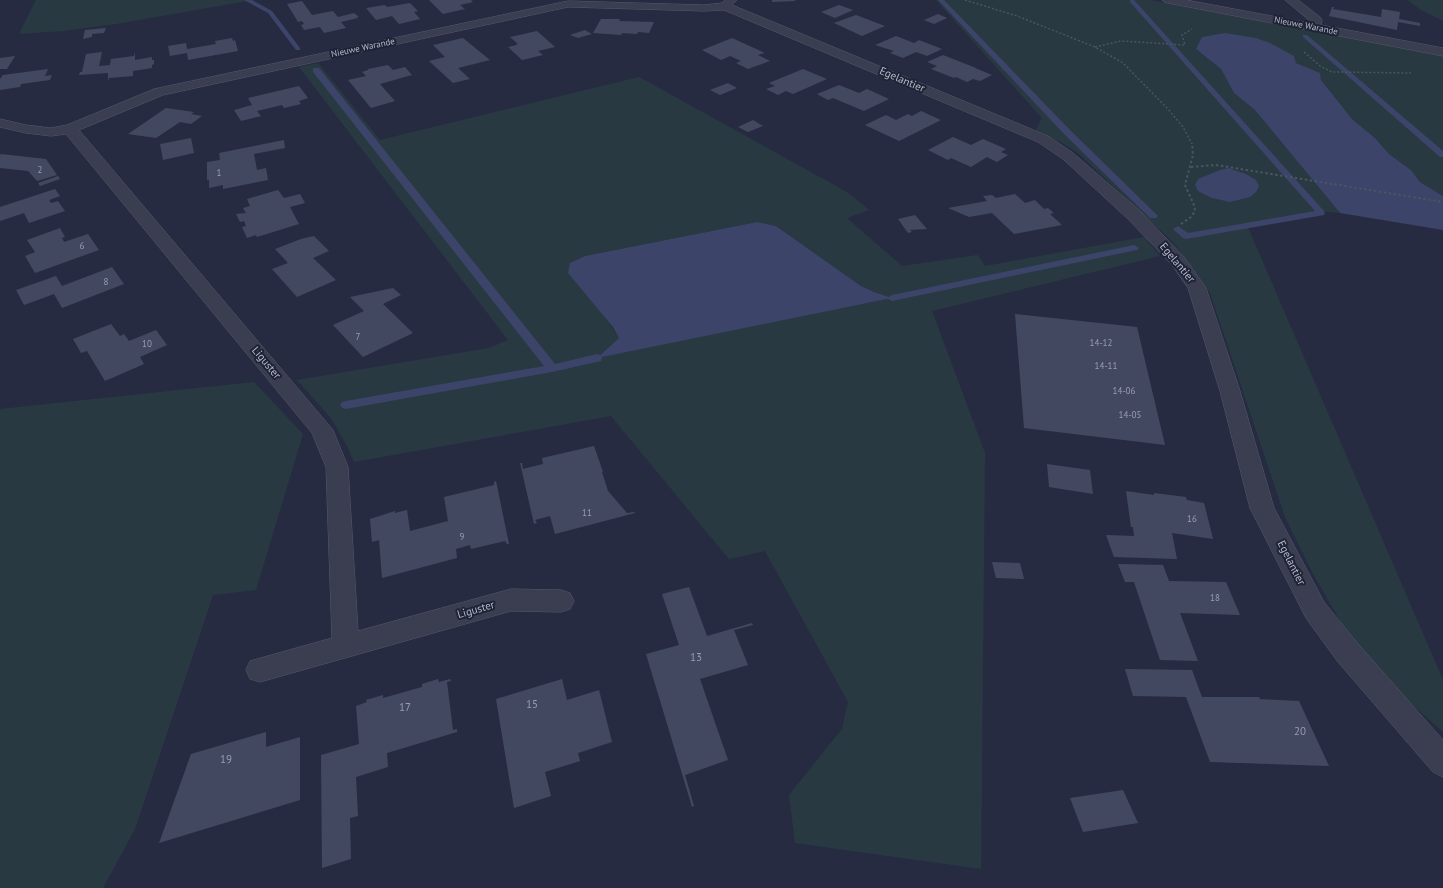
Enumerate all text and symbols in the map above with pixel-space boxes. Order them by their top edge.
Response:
street label: Nieuwe Warande [1273,15,1339,37]
street label: Nieuwe Warande [330,36,396,60]
street label: Egelantier [877,65,927,95]
house number: 2 [38,165,42,175]
house number: 1 [217,168,221,178]
street label: Egelantier [1156,240,1198,286]
house number: 6 [80,241,84,251]
house number: 8 [104,277,108,287]
house number: 7 [356,332,360,342]
house number: 14-12 [1090,338,1112,348]
house number: 10 [142,339,152,349]
street label: Liguster [249,344,283,382]
house number: 14-11 [1095,361,1117,371]
house number: 14-06 [1113,386,1135,396]
house number: 14-05 [1119,410,1141,420]
house number: 11 [582,508,592,518]
house number: 16 [1187,514,1197,524]
house number: 9 [460,532,464,542]
street label: Egelantier [1274,539,1308,587]
house number: 18 [1210,593,1220,603]
street label: Liguster [456,598,496,622]
house number: 13 [690,651,702,665]
house number: 15 [526,698,538,712]
house number: 17 [399,701,411,715]
house number: 20 [1294,725,1306,739]
house number: 19 [220,753,232,767]

